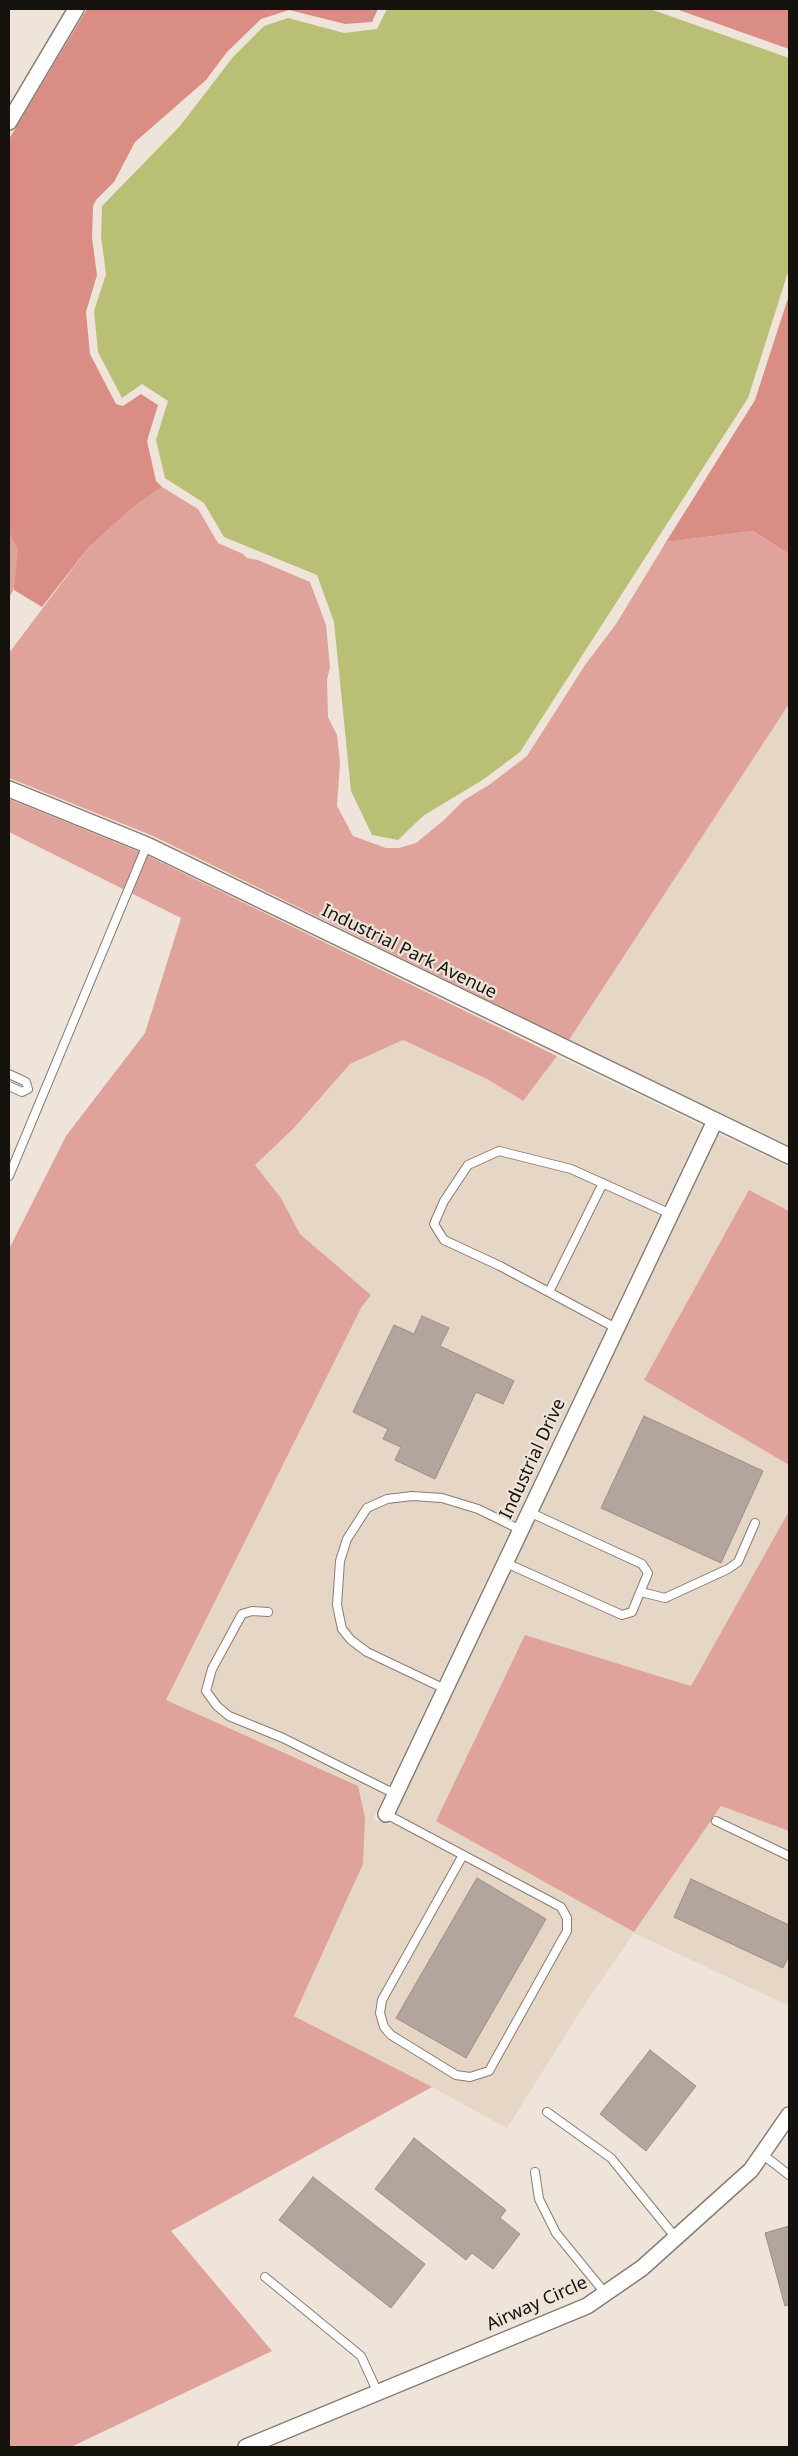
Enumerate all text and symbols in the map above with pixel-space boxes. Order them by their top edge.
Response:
street label: Industrial Park Avenue [318,900,500,1004]
street label: Industrial Drive [496,1395,570,1523]
street label: Airway Circle [483,2272,591,2336]

